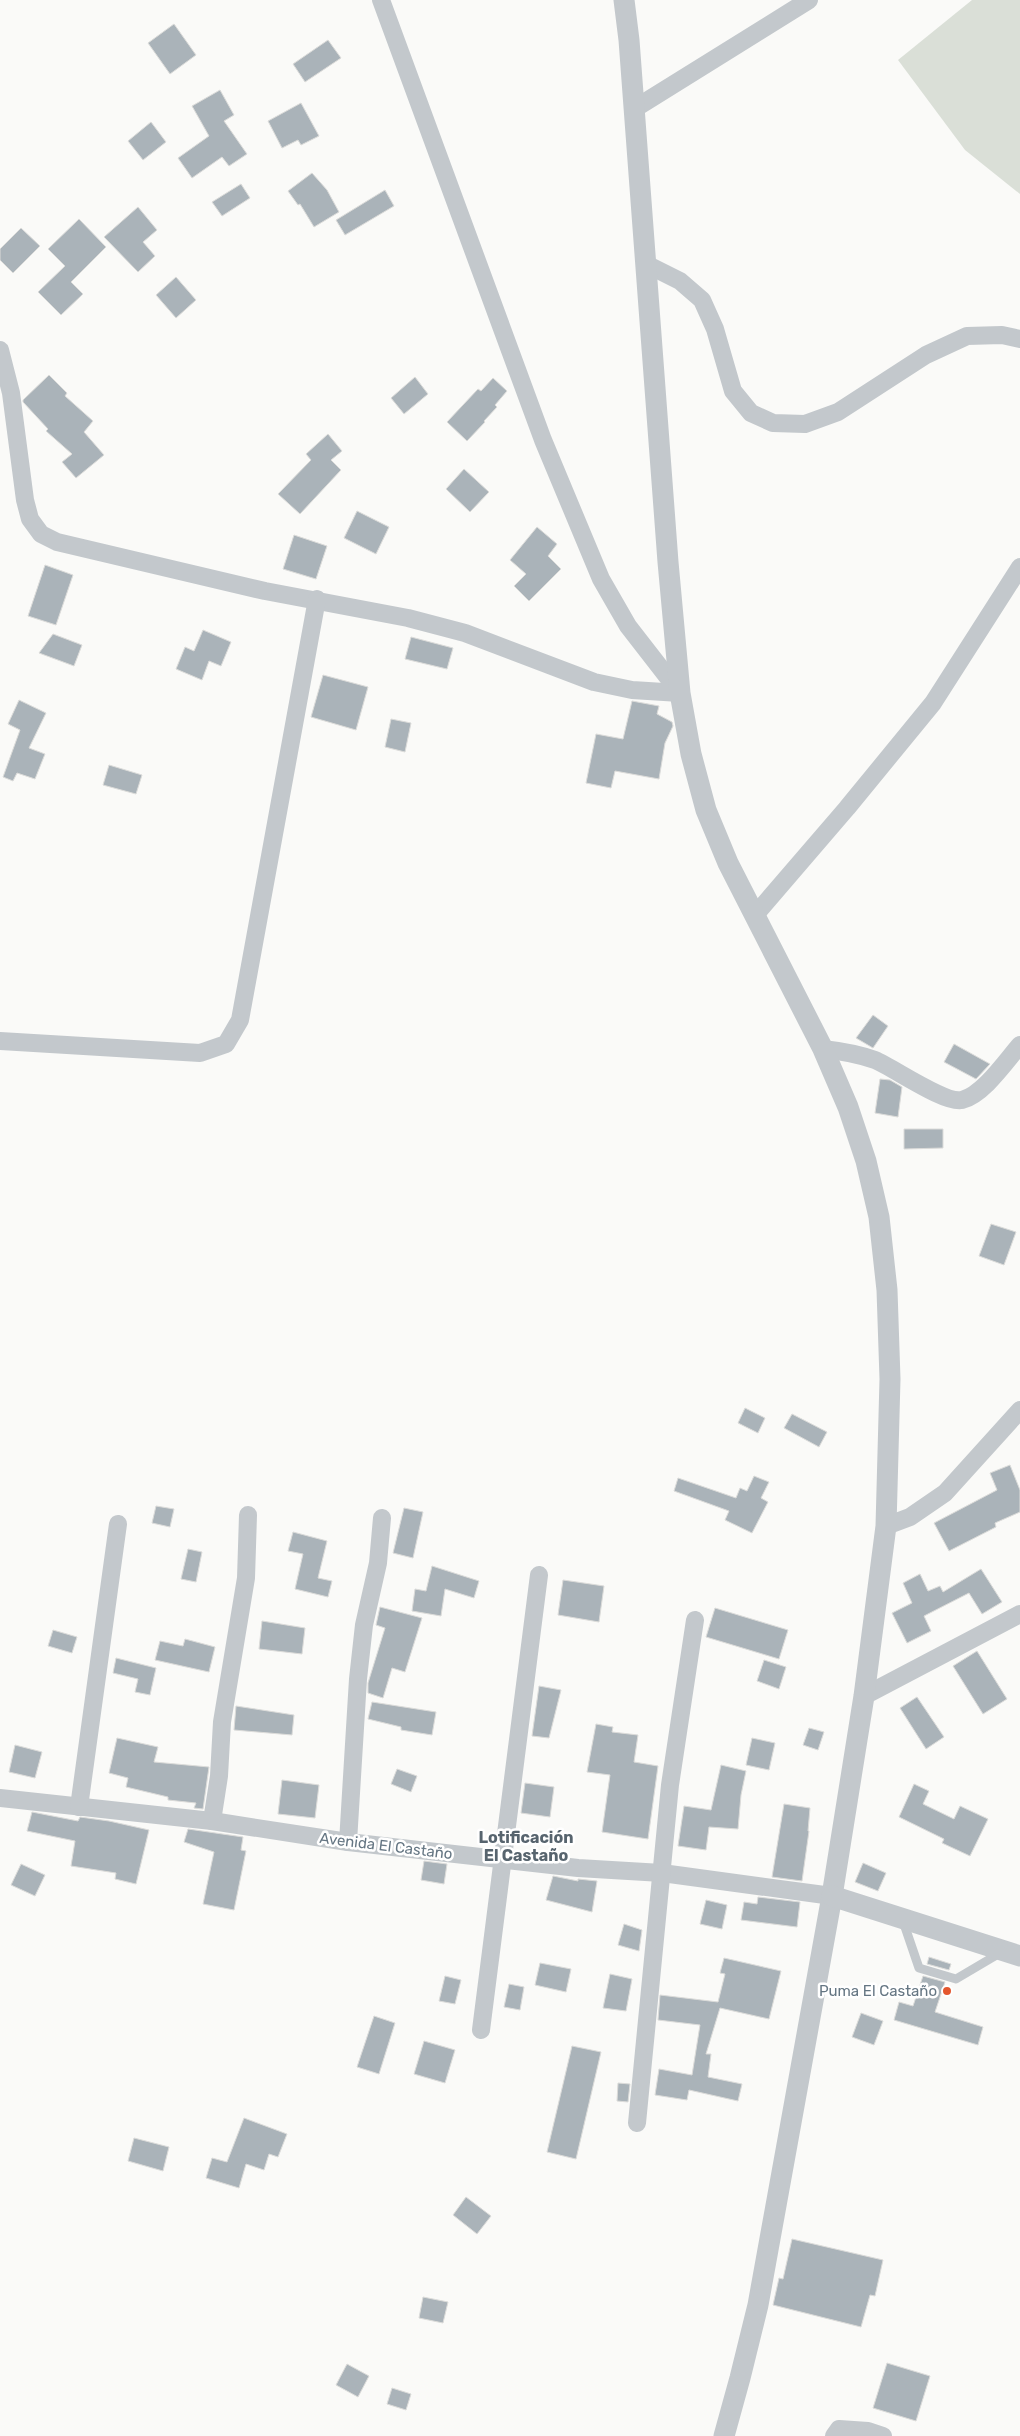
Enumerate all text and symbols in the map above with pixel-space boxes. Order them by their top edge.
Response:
district label: Lotificación El Castaño [478,1828,574,1865]
street label: Avenida El Castaño [319,1829,453,1863]
place label: Puma El Castaño [819,1982,937,2000]
marker: Puma El Castaño [941,1985,953,1997]

